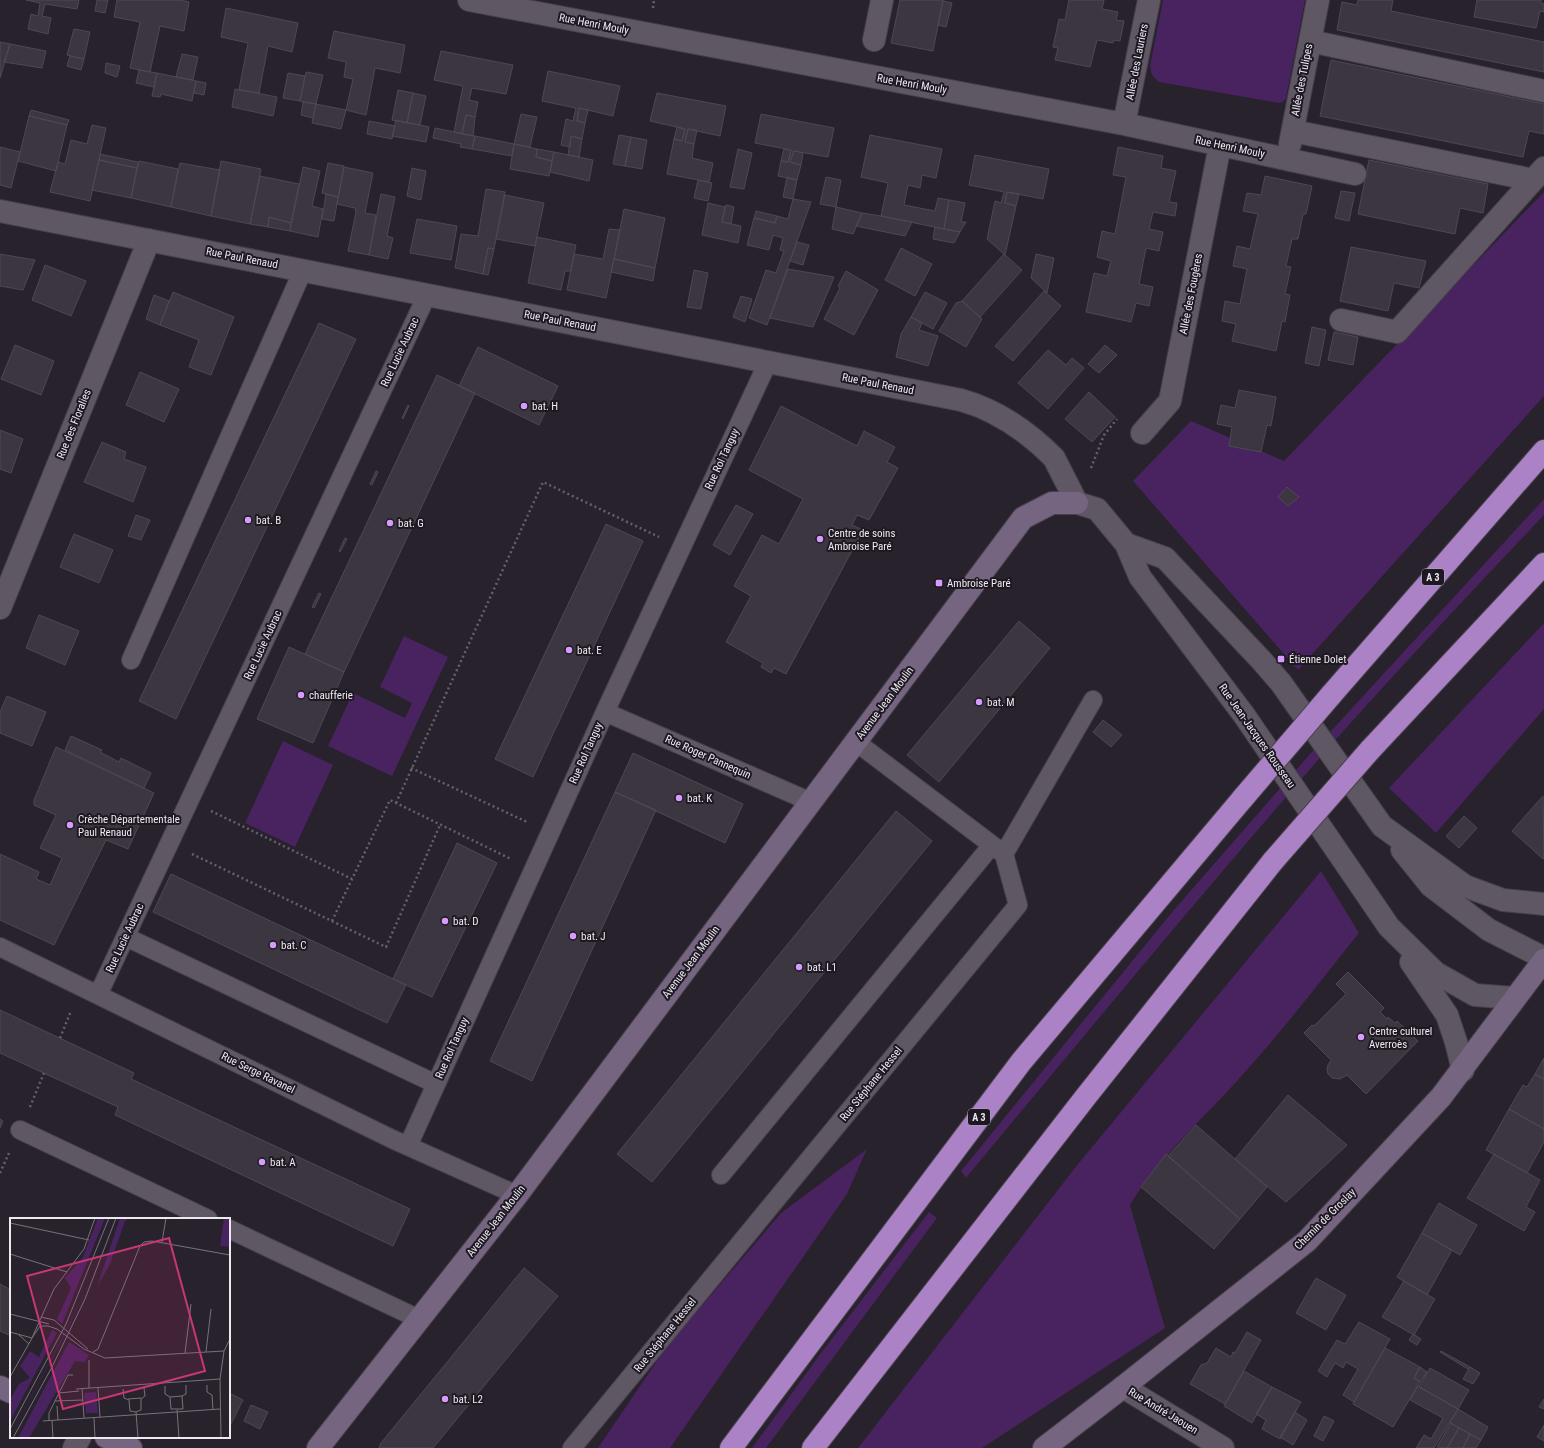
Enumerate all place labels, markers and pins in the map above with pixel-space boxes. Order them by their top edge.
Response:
place label: bat. H [532,400,558,413]
marker: bat. H [519,401,529,411]
place label: bat. B [256,514,281,527]
marker: bat. B [243,515,253,525]
place label: bat. G [398,517,424,530]
marker: bat. G [385,518,395,528]
place label: Centre de soins Ambroise Paré [828,527,895,553]
marker: Centre de soins Ambroise Paré [815,534,825,544]
place label: Ambroise Paré [947,577,1011,590]
marker: Ambroise Paré [934,578,944,588]
place label: bat. E [577,644,602,657]
marker: bat. E [564,645,574,655]
place label: Étienne Dolet [1289,653,1346,666]
marker: Étienne Dolet [1276,654,1286,664]
place label: chaufferie [309,689,353,702]
marker: chaufferie [296,690,306,700]
place label: bat. M [987,696,1015,709]
marker: bat. M [974,697,984,707]
place label: bat. K [687,792,712,805]
marker: bat. K [674,793,684,803]
place label: Crèche Départementale Paul Renaud [78,813,180,839]
marker: Crèche Départementale Paul Renaud [65,820,75,830]
place label: bat. D [453,915,479,928]
marker: bat. D [440,916,450,926]
place label: bat. J [581,930,606,943]
marker: bat. J [568,931,578,941]
place label: bat. C [281,939,307,952]
marker: bat. C [268,940,278,950]
place label: bat. L1 [807,961,837,974]
marker: bat. L1 [794,962,804,972]
place label: Centre culturel Averroès [1369,1025,1432,1051]
marker: Centre culturel Averroès [1356,1032,1366,1042]
place label: bat. A [270,1156,296,1169]
marker: bat. A [257,1157,267,1167]
place label: bat. L2 [453,1393,483,1406]
marker: bat. L2 [440,1394,450,1404]

